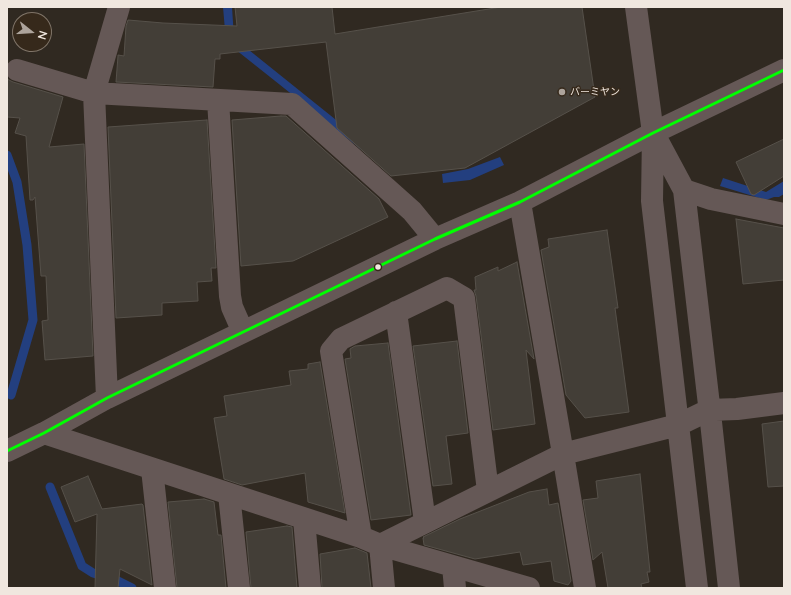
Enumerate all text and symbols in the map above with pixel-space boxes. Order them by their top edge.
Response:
north arrow [12,12,52,52]
text: N [36,29,50,41]
place label: バーミヤン [570,86,620,98]
marker: バーミヤン [557,87,567,97]
unlabelled marker [373,262,383,272]

